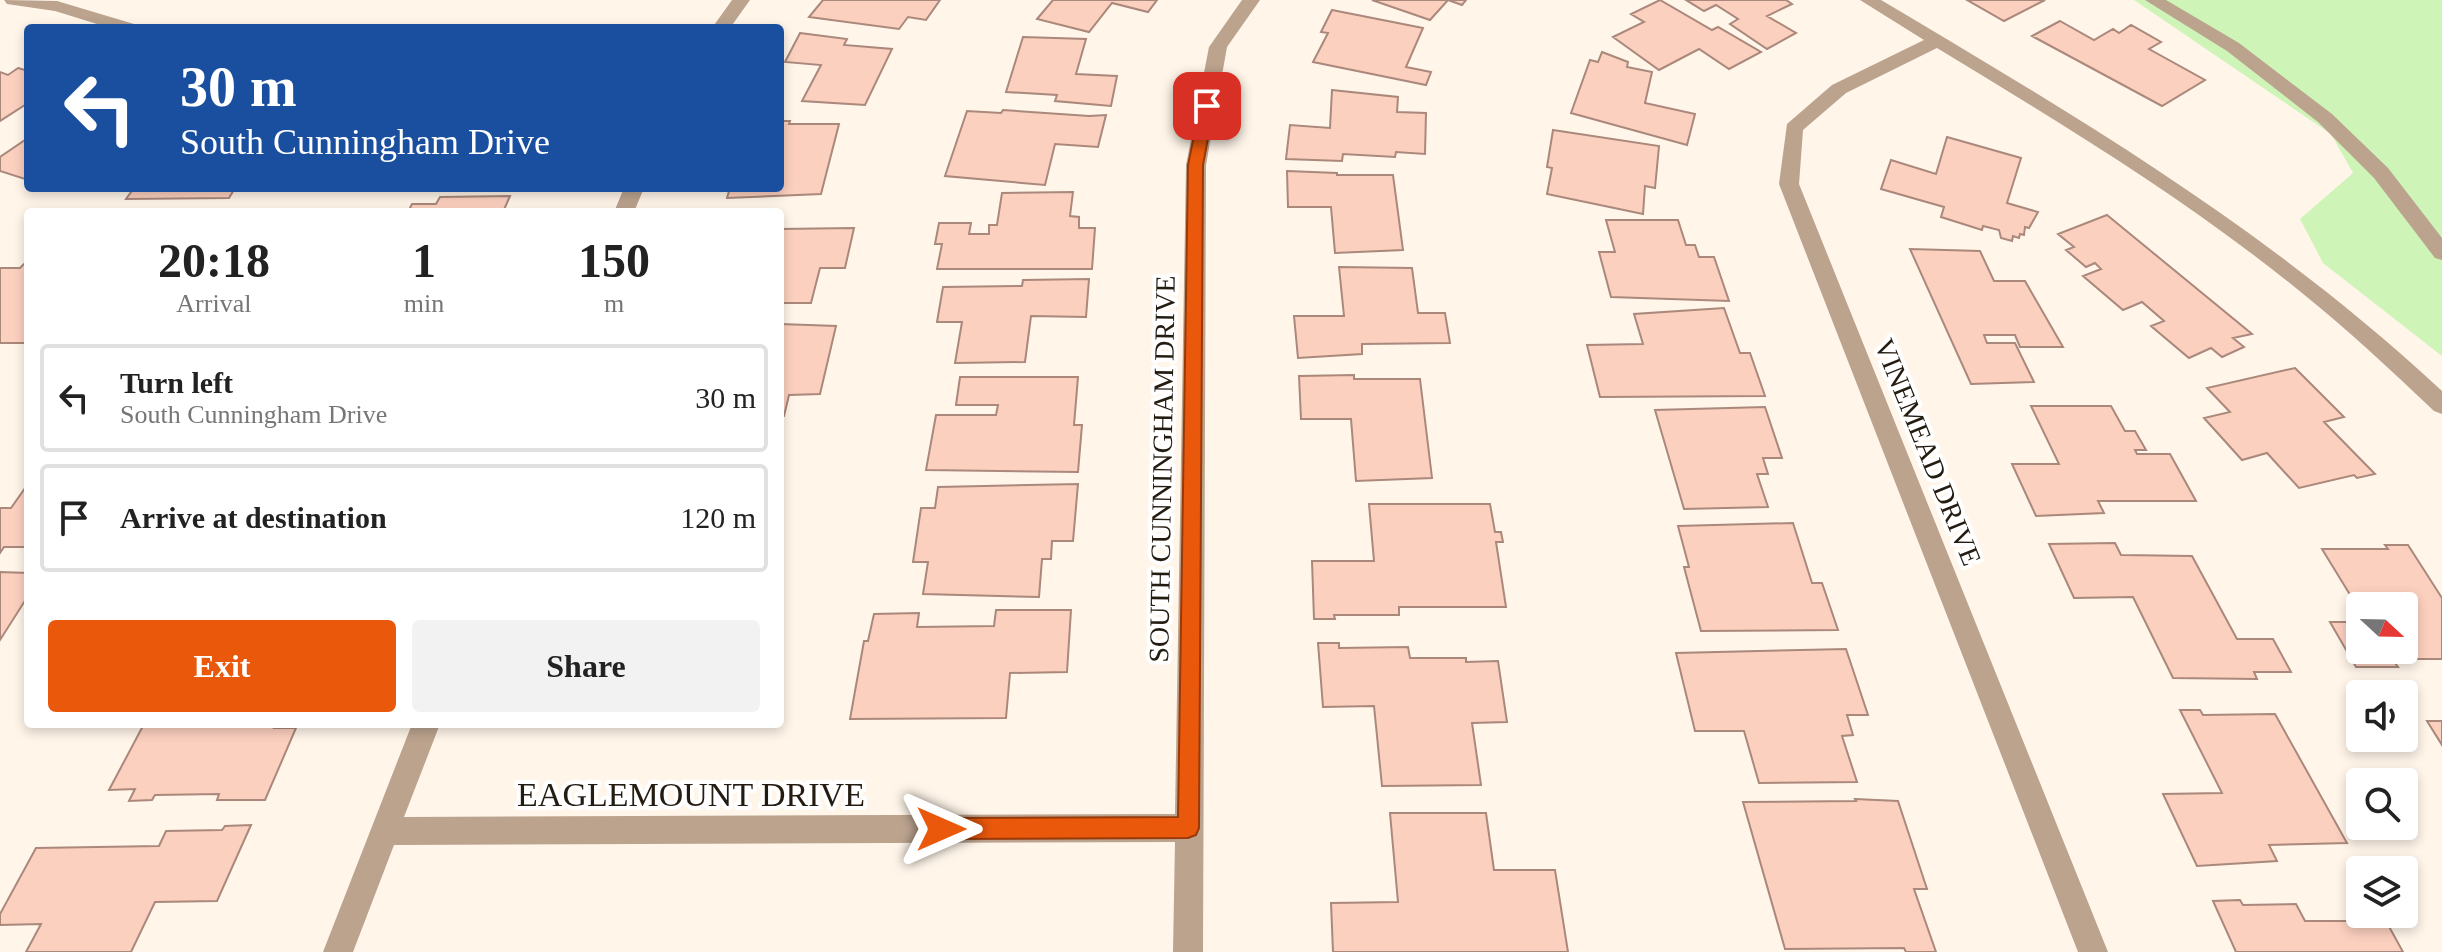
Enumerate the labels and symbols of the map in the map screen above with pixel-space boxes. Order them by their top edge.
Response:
pin [1173,72,1241,140]
street label: SOUTH CUNNINGHAM DRIVE [1143,275,1181,663]
street label: VINEMEAD DRIVE [1868,334,1988,570]
north arrow [2346,592,2418,664]
street label: EAGLEMOUNT DRIVE [517,776,865,813]
position arrow [899,787,983,871]

